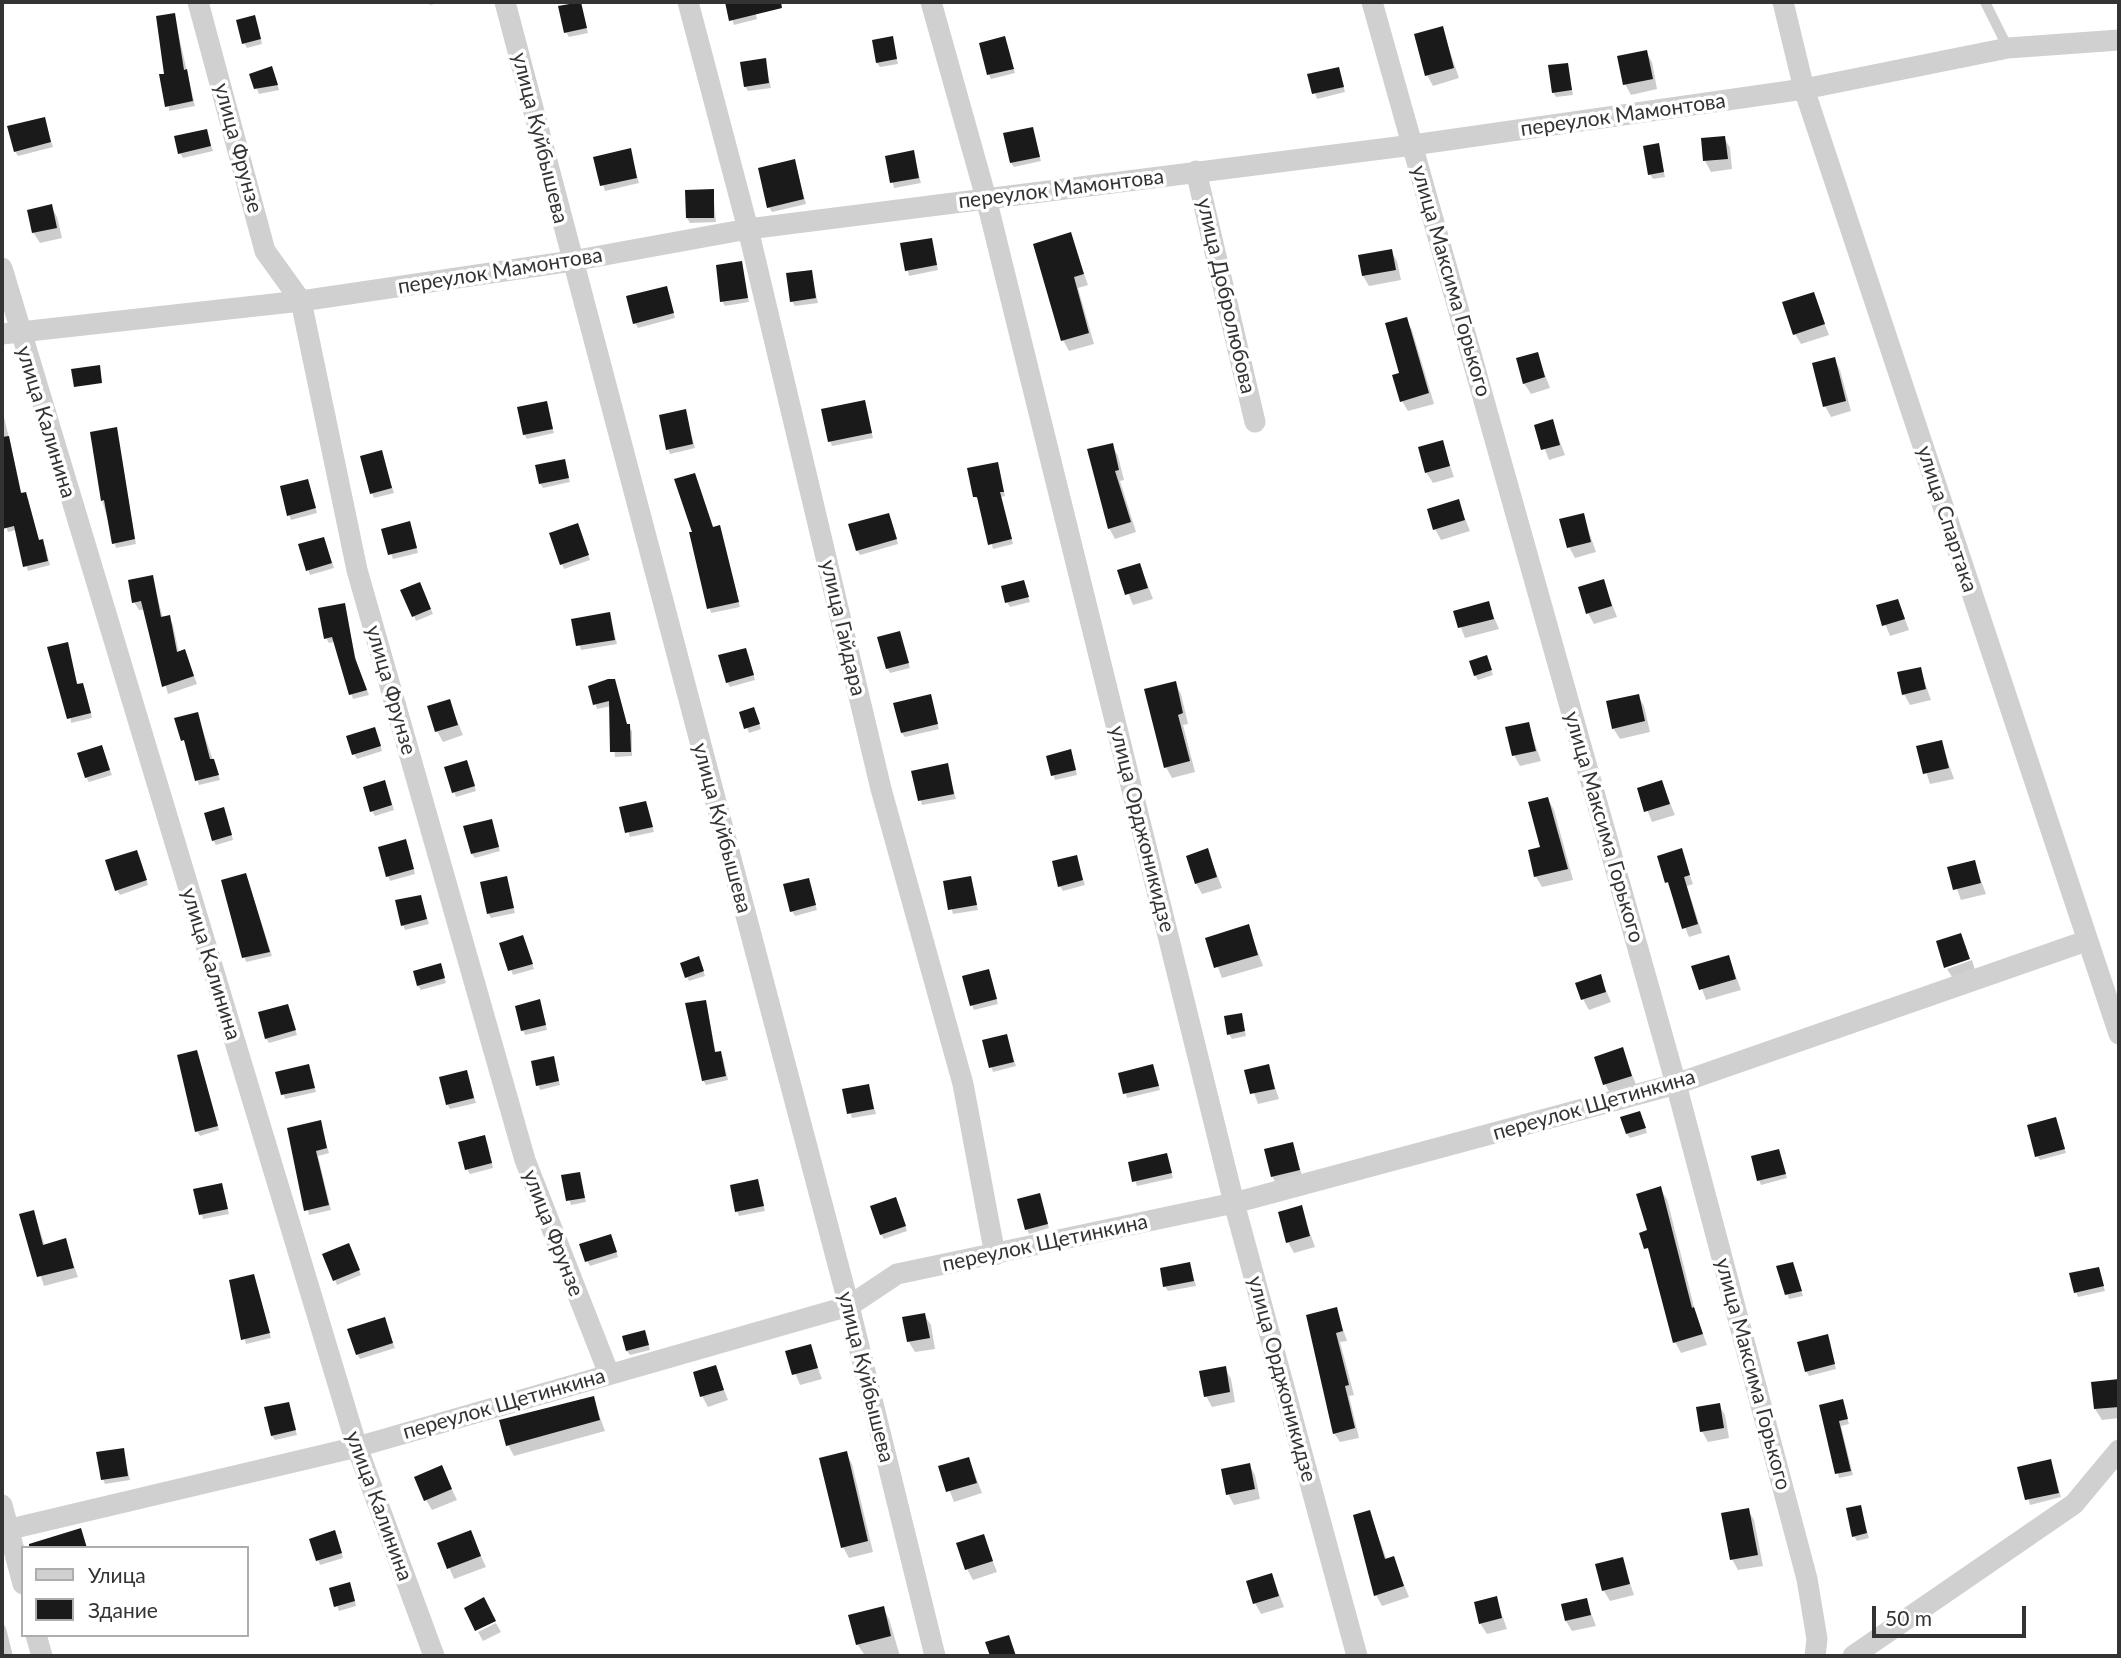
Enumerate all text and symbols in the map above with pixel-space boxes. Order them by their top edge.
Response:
street label: улица Куйбышева [507,50,573,226]
street label: улица Фрунзе [209,80,267,216]
street label: переулок Мамонтова [1519,88,1727,142]
street label: улица Максима Горького [1406,162,1496,400]
street label: переулок Мамонтова [957,164,1165,214]
street label: улица Добролюбова [1191,196,1261,396]
street label: переулок Мамонтова [396,242,604,300]
street label: улица Калинина [11,343,81,501]
street label: улица Спартака [1911,443,1983,595]
street label: улица Гайдара [815,557,871,699]
street label: улица Фрунзе [360,622,422,758]
street label: улица Максима Горького [1559,708,1649,946]
street label: улица Орджоникидзе [1104,723,1180,935]
street label: улица Куйбышева [687,740,757,916]
street label: улица Калинина [176,885,246,1043]
street label: переулок Щетинкина [1490,1064,1698,1146]
street label: улица Фрунзе [517,1166,589,1300]
street label: переулок Щетинкина [940,1209,1150,1277]
street label: улица Максима Горького [1710,1255,1796,1493]
street label: улица Орджоникидзе [1242,1273,1322,1485]
street label: улица Куйбышева [833,1289,899,1465]
street label: переулок Щетинкина [400,1363,608,1445]
street label: улица Калинина [340,1428,418,1584]
legend [21,1546,248,1637]
text: Улица [88,1562,146,1587]
scale bar [1876,1592,2030,1636]
text: Здание [88,1597,158,1622]
text: 50 m [1885,1605,1932,1630]

